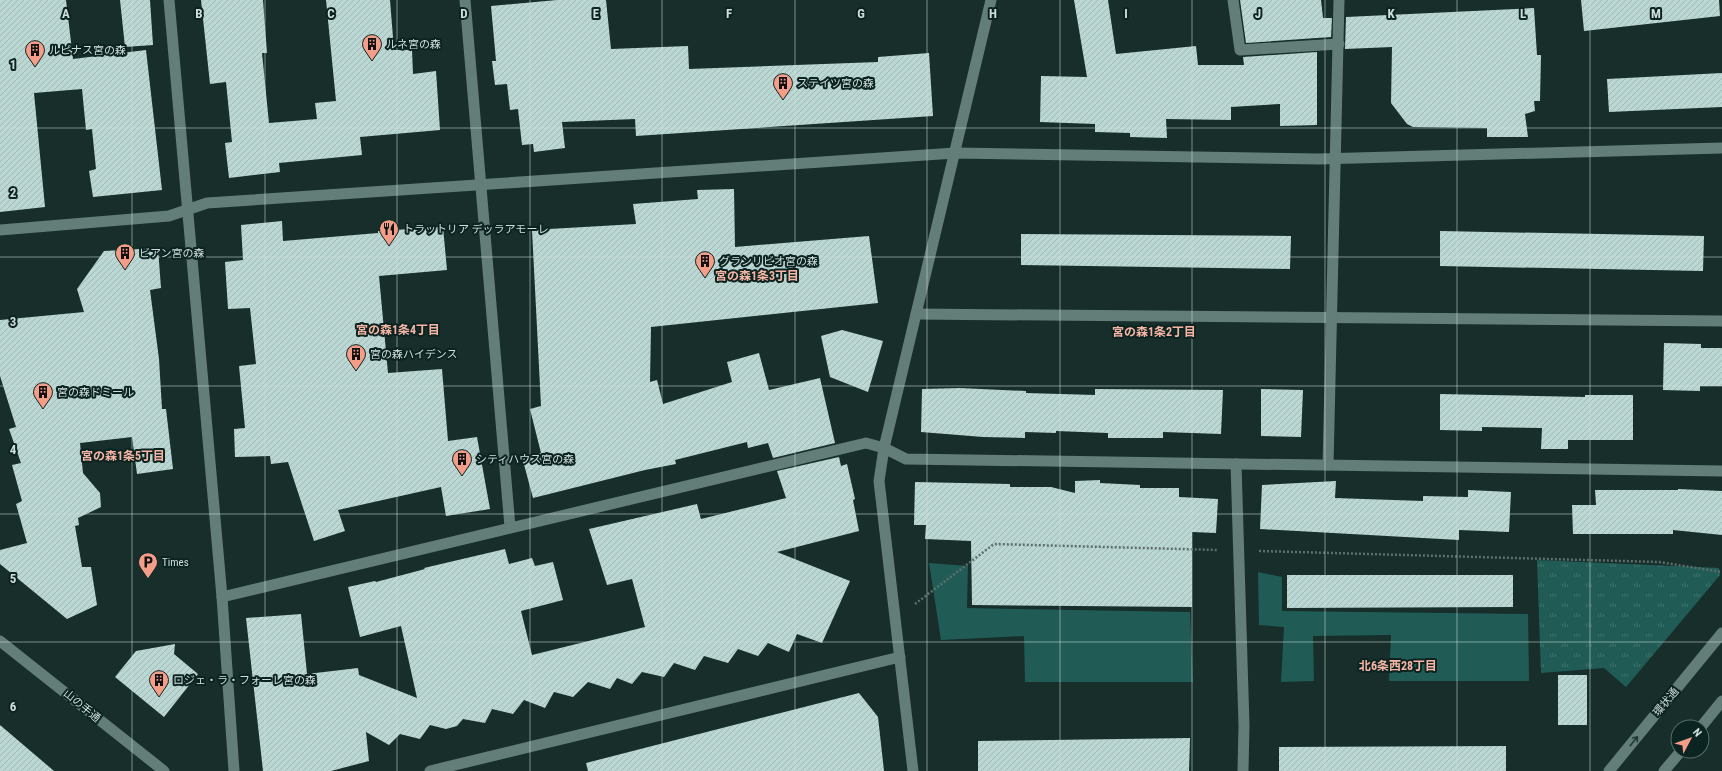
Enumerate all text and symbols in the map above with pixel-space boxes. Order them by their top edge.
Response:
text: A [62,6,70,21]
text: B [195,6,203,21]
text: C [327,6,335,21]
text: D [460,6,468,21]
text: E [593,6,600,21]
text: F [726,6,732,21]
text: G [857,6,865,21]
text: H [989,6,997,21]
text: I [1124,6,1128,21]
text: J [1255,6,1261,21]
text: K [1387,6,1395,21]
text: L [1520,6,1526,21]
text: M [1651,6,1661,21]
building icon: ルネ宮の森 [361,33,383,61]
place label: ルネ宮の森 [386,38,441,51]
building icon: ルピナス宮の森 [24,39,46,67]
place label: ルピナス宮の森 [49,44,126,57]
text: 1 [10,57,16,72]
building icon: ステイツ宮の森 [772,72,794,100]
place label: ステイツ宮の森 [797,77,874,90]
text: 2 [10,185,17,200]
restaurant icon: トラットリア デッラアモーレ [378,218,400,246]
place label: トラットリア デッラアモーレ [403,223,549,236]
building icon: ビアン宮の森 [114,242,136,270]
place label: ビアン宮の森 [139,247,205,260]
building icon: グランリビオ宮の森 [694,250,716,278]
place label: グランリビオ宮の森 [719,255,818,268]
district label: 宮の森1条3丁目 [715,269,799,283]
text: 3 [10,314,16,329]
district label: 宮の森1条4丁目 [356,323,440,337]
district label: 宮の森1条2丁目 [1112,325,1196,339]
building icon: 宮の森ハイデンス [345,343,367,371]
place label: 宮の森ハイデンス [370,348,458,361]
building icon: 宮の森ドミール [32,381,54,409]
place label: 宮の森ドミール [57,386,134,399]
text: 4 [10,442,17,457]
building icon: シティハウス宮の森 [451,448,473,476]
district label: 宮の森1条5丁目 [81,449,165,463]
place label: シティハウス宮の森 [476,453,574,466]
parking icon: Times [137,551,159,579]
place label: Times [162,556,189,569]
text: 5 [10,571,17,586]
district label: 北6条西28丁目 [1359,659,1437,673]
building icon: ロジェ・ラ・フォーレ宮の森 [148,669,170,697]
place label: ロジェ・ラ・フォーレ宮の森 [173,674,316,687]
street label: 環状通 [1651,685,1681,719]
street label: 山の手通 [61,687,103,725]
text: 6 [10,699,17,714]
north arrow [1670,719,1710,759]
text: N [1690,726,1704,740]
one-way arrow [1630,735,1638,746]

